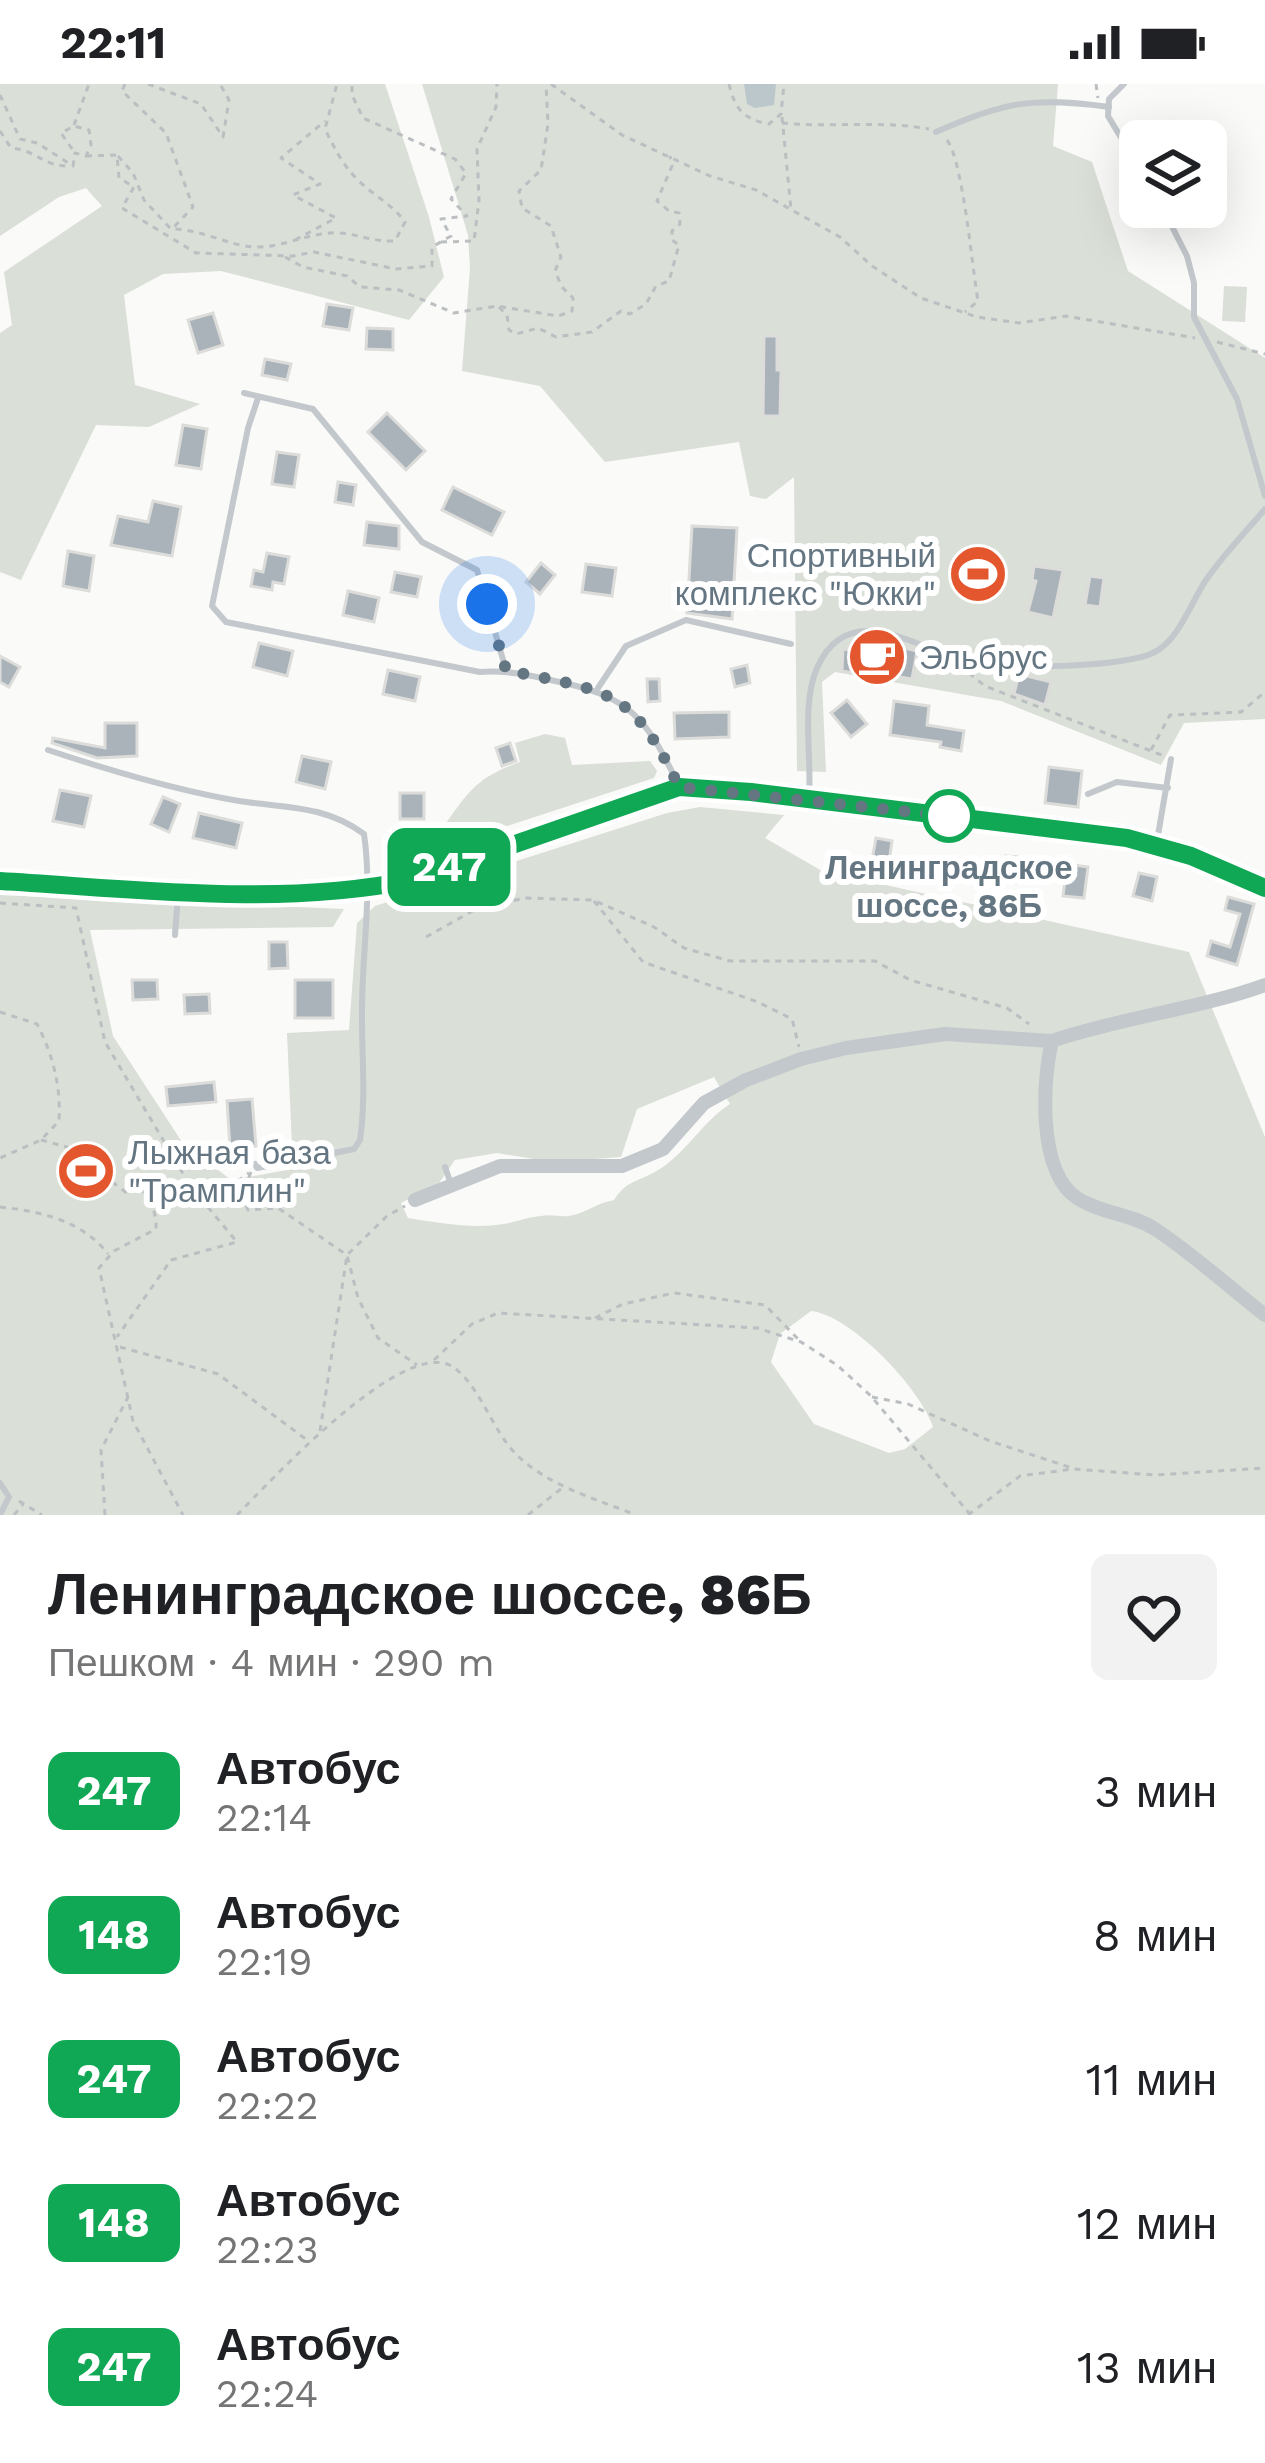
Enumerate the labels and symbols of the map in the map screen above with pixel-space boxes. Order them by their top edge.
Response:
place label: Спортивный комплекс "Юкки" [675,536,936,613]
sports icon: Спортивный комплекс "Юкки" [947,543,1009,605]
your location [457,574,517,634]
cafe icon: Эльбрус [846,626,908,688]
place label: Эльбрус [919,638,1048,677]
marker: Ленинградское шоссе, 86Б [924,791,974,841]
line badge: 247 [380,828,518,906]
place label: Ленинградское шоссе, 86Б [825,848,1073,925]
place label: Лыжная база "Трамплин" [128,1133,331,1210]
sports icon: Лыжная база "Трамплин" [55,1140,117,1202]

